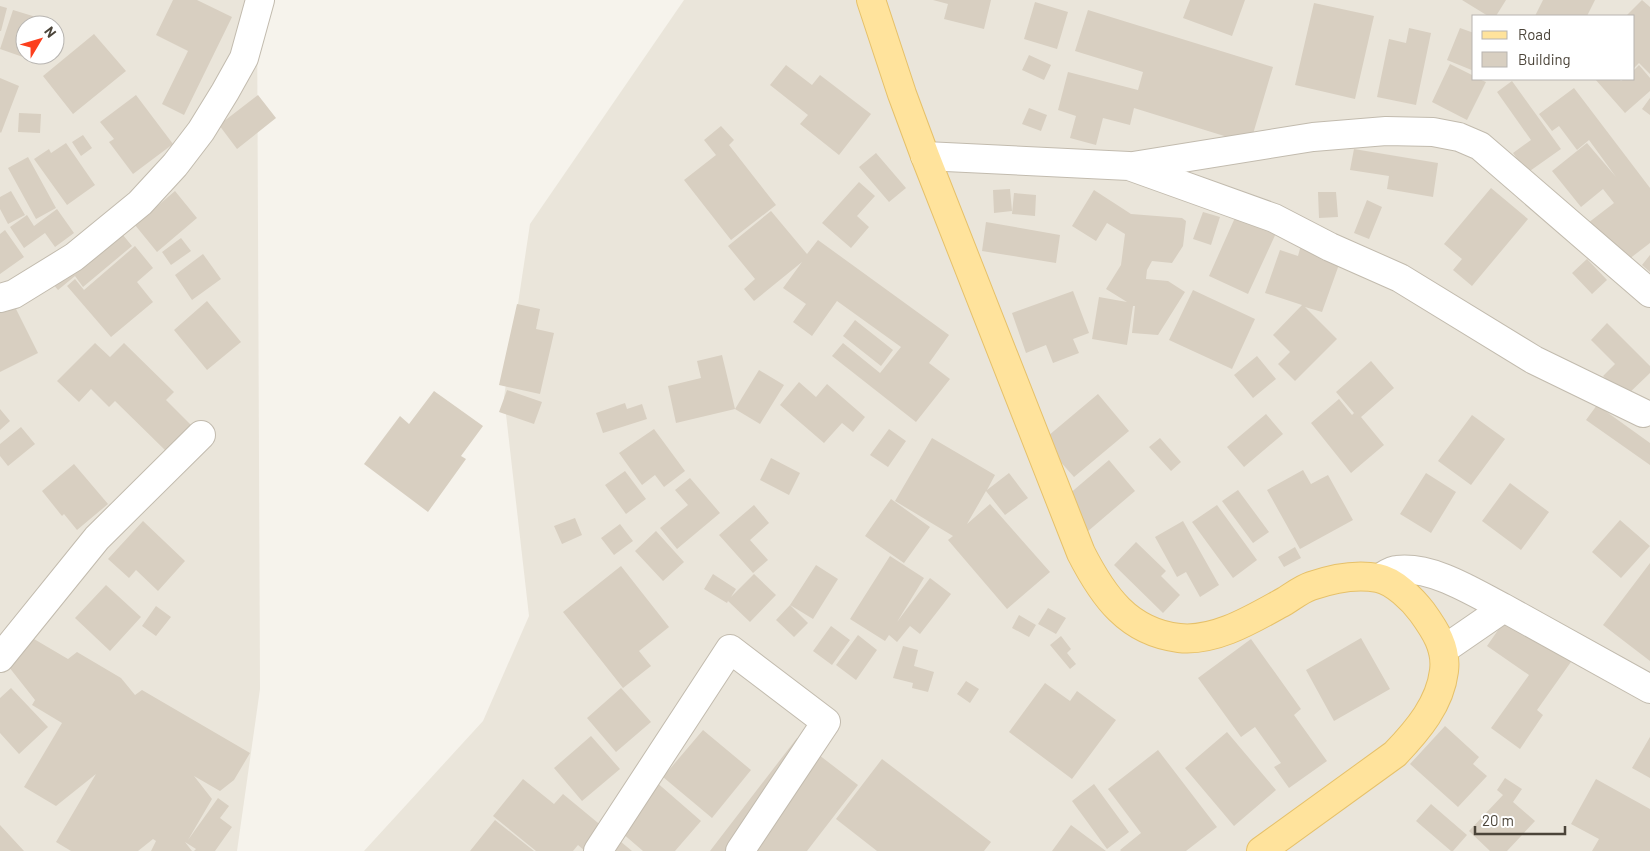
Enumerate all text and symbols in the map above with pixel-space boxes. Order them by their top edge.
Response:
north arrow [15,15,65,65]
legend [1472,15,1635,80]
text: N [41,23,60,41]
text: Road [1518,25,1551,43]
text: Building [1518,50,1571,68]
scale bar [1475,804,1565,836]
text: 20 m [1482,811,1514,829]

